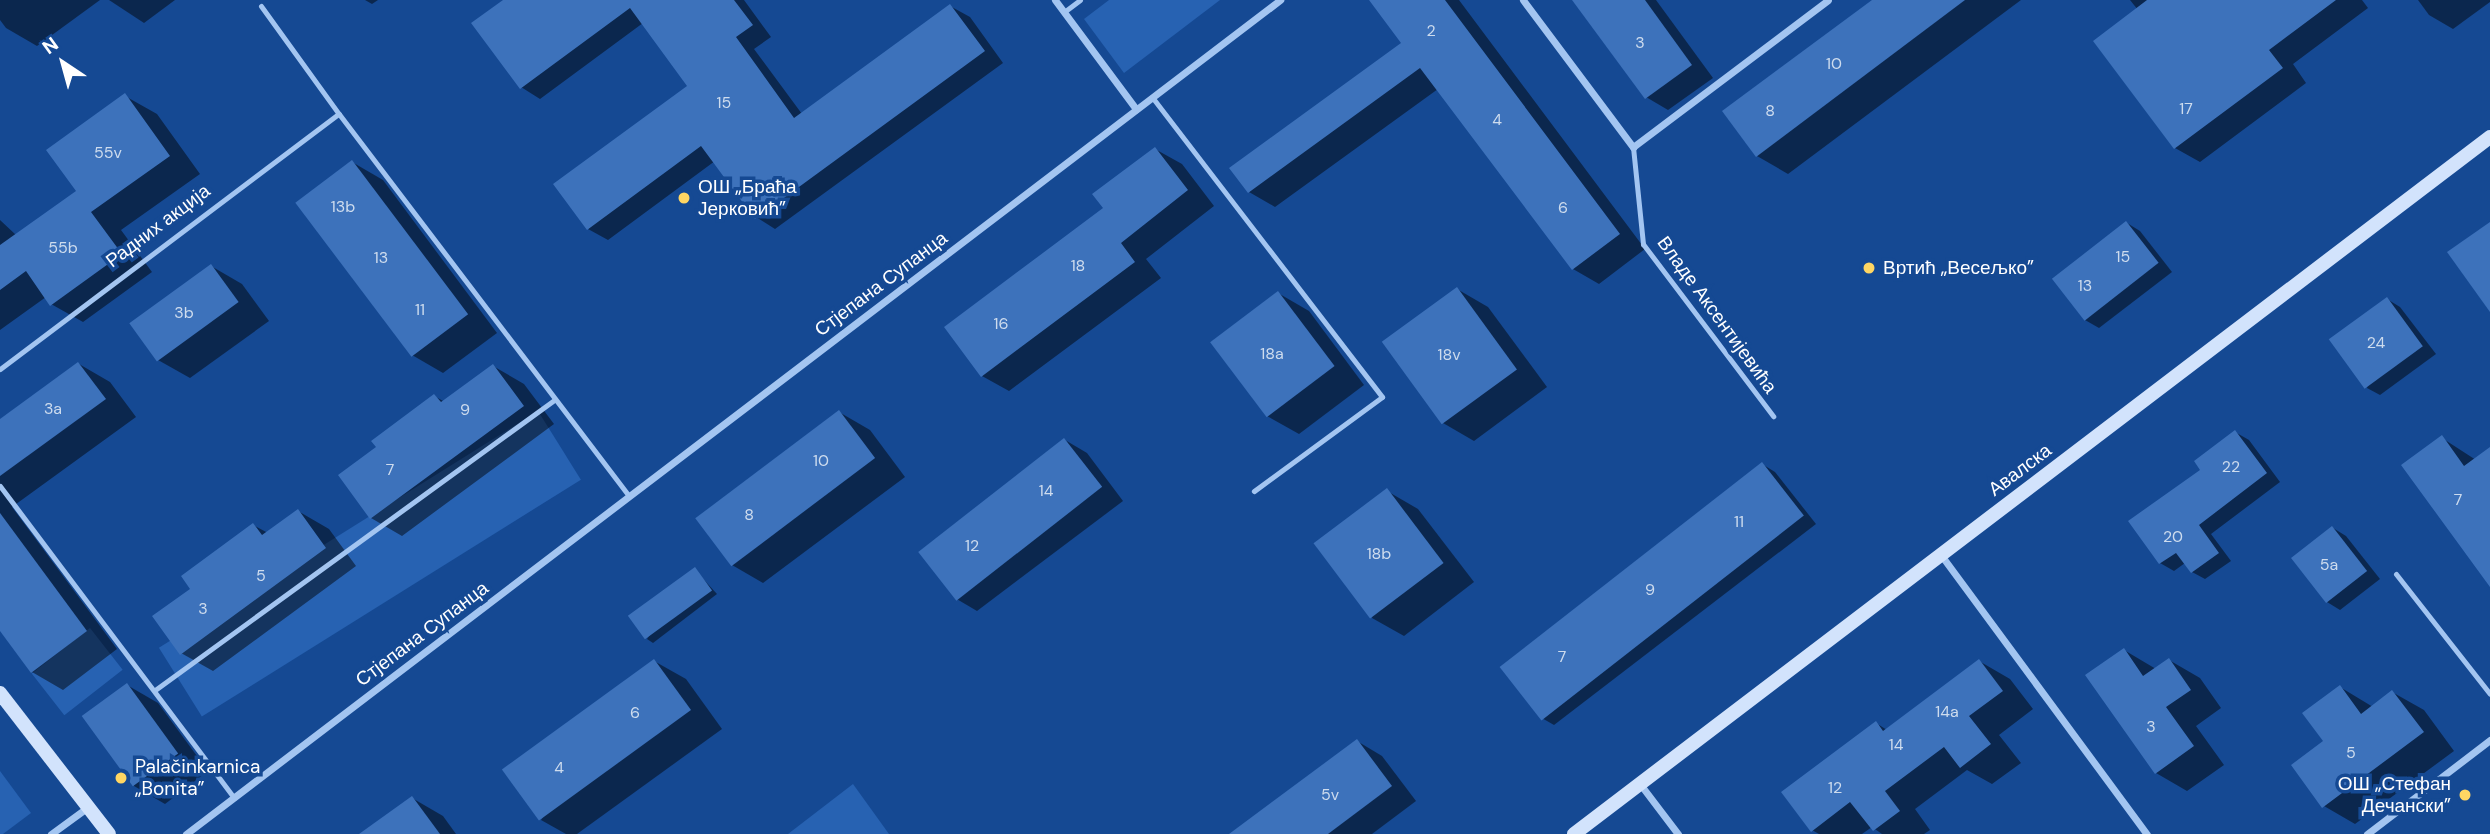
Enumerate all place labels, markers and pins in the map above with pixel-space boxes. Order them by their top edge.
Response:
place label: ОШ „Браћа Јерковић” [698,176,797,220]
marker: ОШ „Браћа Јерковић” [676,190,692,206]
place label: Вртић „Весељко” [1883,257,2034,279]
marker: Вртић „Весељко” [1861,260,1877,276]
place label: Palačinkarnica „Bonita” [135,756,260,800]
marker: Palačinkarnica „Bonita” [113,770,129,786]
place label: ОШ „Стефан Дечански” [2338,773,2451,817]
marker: ОШ „Стефан Дечански” [2457,787,2473,803]

